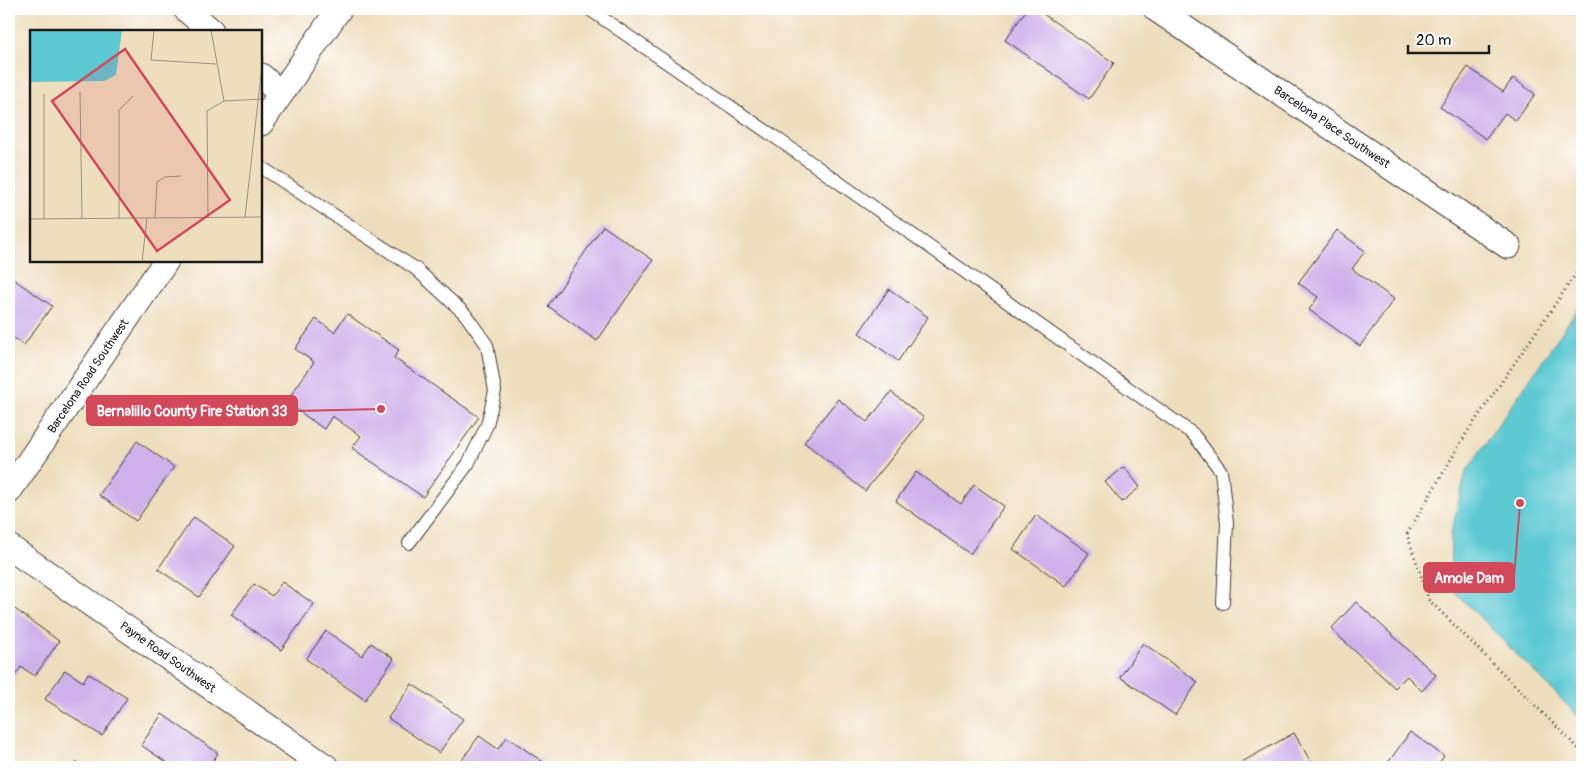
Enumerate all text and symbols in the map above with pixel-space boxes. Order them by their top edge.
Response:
scale bar [1408,22,1490,54]
inset map [30,30,262,262]
text: 20 m [1416,31,1451,50]
street label: Barcelona Place Southwest [1271,83,1393,172]
street label: Barcelona Road Southwest [45,316,132,436]
callout: Bernalillo County Fire Station 33 [87,396,297,425]
text: Bernalillo County Fire Station 33 [97,403,287,420]
callout: Amole Dam [1424,563,1514,592]
text: Amole Dam [1434,570,1504,587]
street label: Payne Road Southwest [117,619,219,696]

